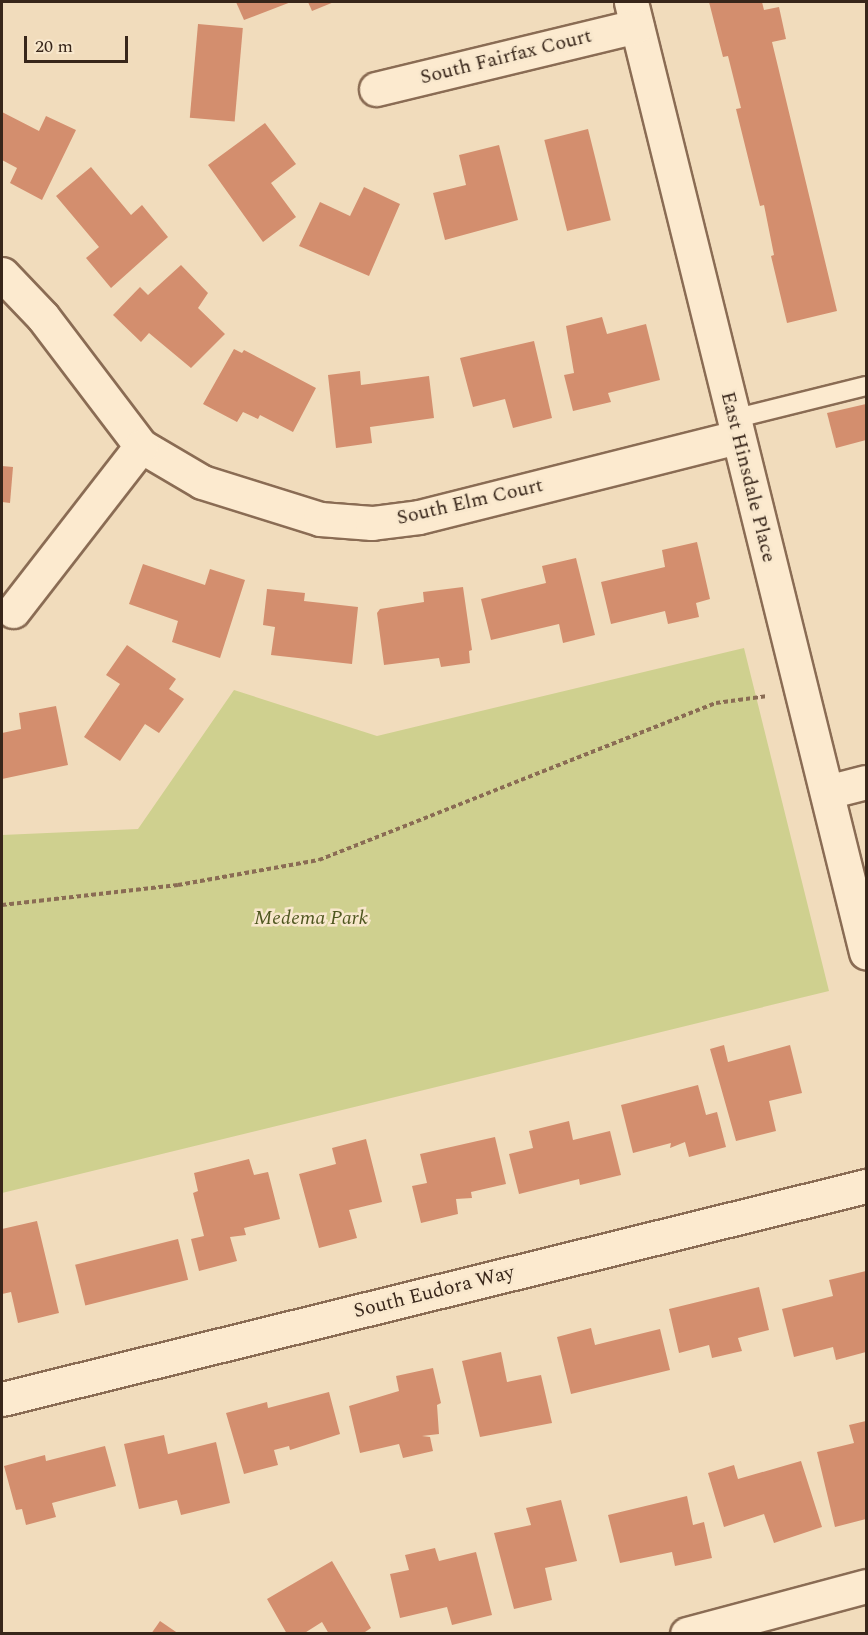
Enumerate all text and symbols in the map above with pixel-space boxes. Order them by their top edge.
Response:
scale bar [27,24,130,62]
street label: South Fairfax Court [418,24,594,90]
text: 20 m [35,33,73,60]
street label: East Hinsdale Place [715,389,781,565]
street label: South Elm Court [394,473,546,531]
park label: Medema Park [254,906,368,930]
street label: South Eudora Way [351,1260,517,1324]

